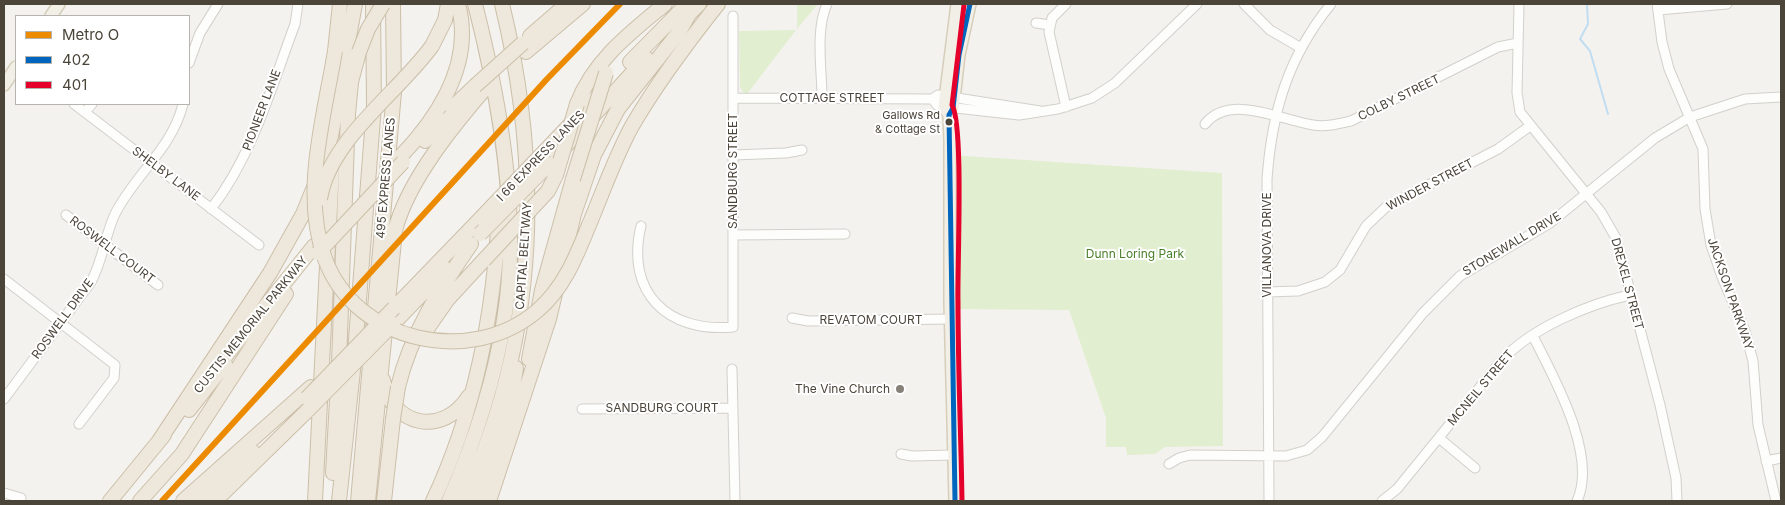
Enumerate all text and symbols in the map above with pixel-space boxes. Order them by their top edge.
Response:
legend [15,15,190,105]
text: Metro O [62,25,119,44]
text: 402 [62,50,90,69]
street label: PIONEER LANE [240,67,284,153]
street label: COLBY STREET [1356,72,1442,124]
text: 401 [62,75,87,94]
street label: COTTAGE STREET [780,91,884,105]
street label: I 66 EXPRESS LANES [494,108,588,204]
place label: Gallows Rd & Cottage St [875,109,940,135]
street label: SANDBURG STREET [726,113,740,229]
street label: 495 EXPRESS LANES [374,117,398,239]
marker: Gallows Rd & Cottage St [944,117,954,127]
street label: SHELBY LANE [129,144,203,204]
street label: WINDER STREET [1384,156,1476,214]
street label: VILLANOVA DRIVE [1260,192,1274,298]
street label: CAPITAL BELTWAY [513,202,535,310]
street label: STONEWALL DRIVE [1460,209,1564,279]
street label: ROSWELL COURT [67,213,157,287]
street label: DREXEL STREET [1608,236,1646,332]
street label: JACKSON PARKWAY [1704,236,1756,352]
park label: Dunn Loring Park [1086,247,1184,261]
street label: CUSTIS MEMORIAL PARKWAY [191,253,311,397]
street label: ROSWELL DRIVE [29,276,97,362]
street label: REVATOM COURT [820,313,922,327]
street label: MCNEIL STREET [1445,347,1517,429]
place label: The Vine Church [795,382,890,396]
marker: The Vine Church [894,383,906,395]
street label: SANDBURG COURT [606,401,718,415]

